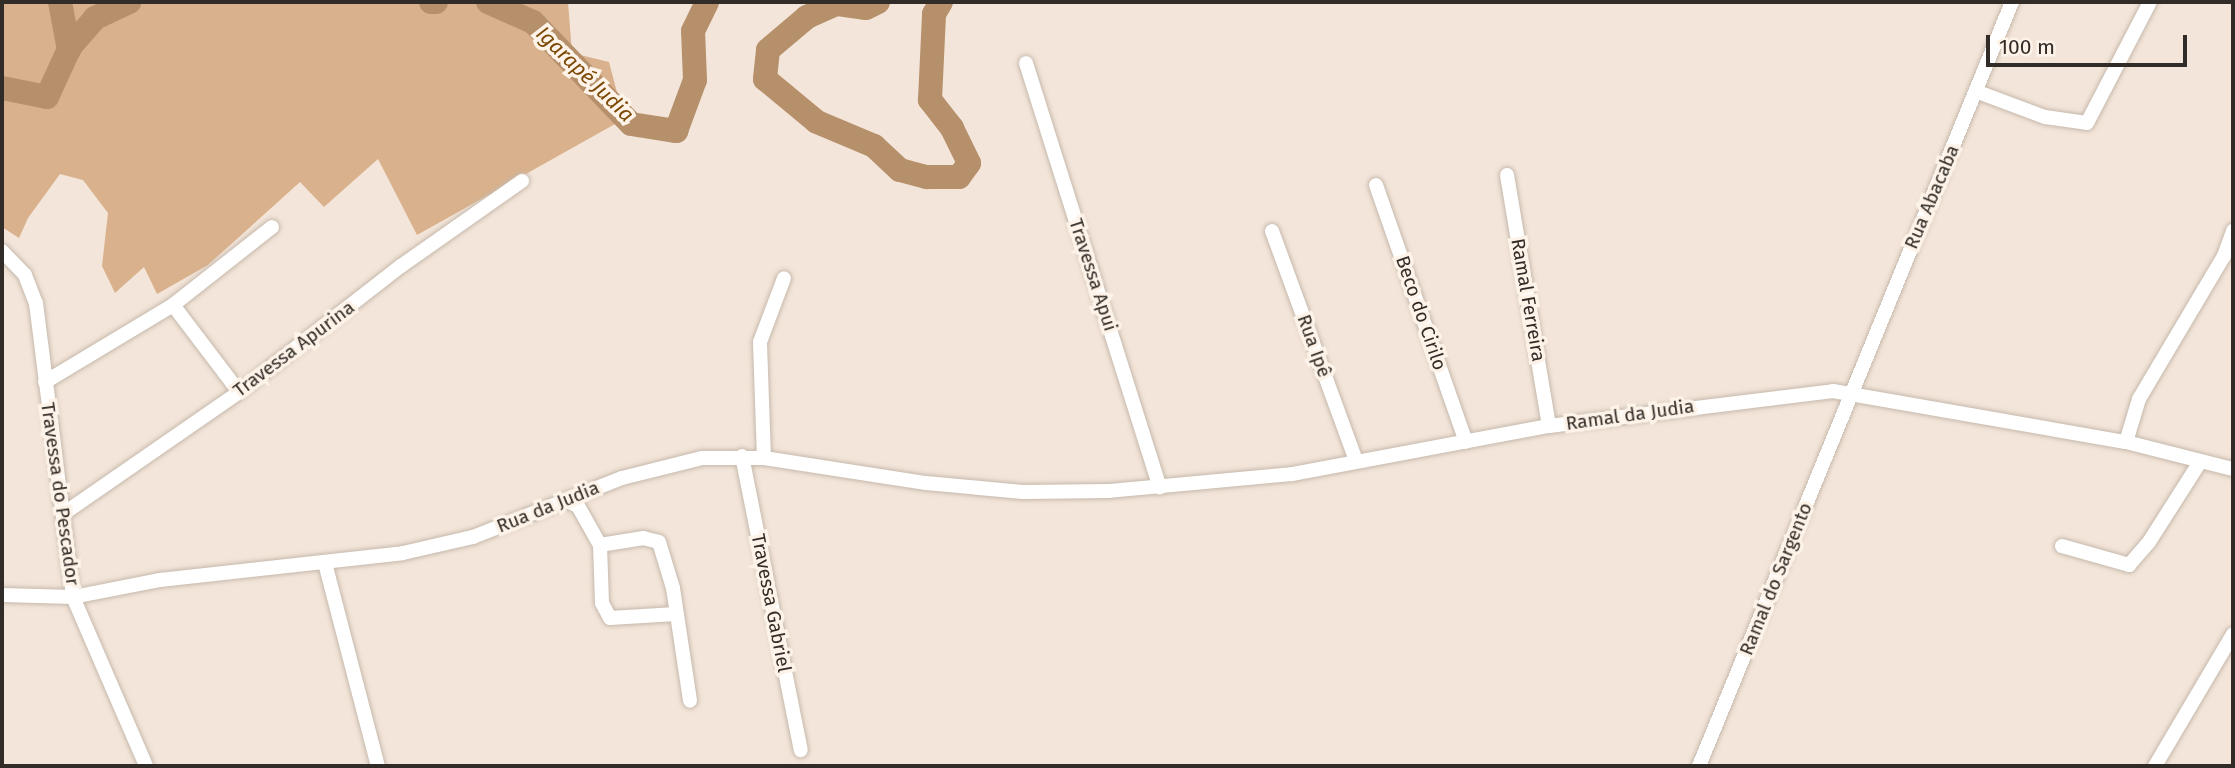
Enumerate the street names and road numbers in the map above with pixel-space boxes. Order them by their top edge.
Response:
street label: Rua Abacaba [1900,142,1964,252]
street label: Travessa Apui [1064,216,1122,334]
street label: Ramal Ferreira [1506,237,1550,363]
street label: Beco do Cirilo [1391,253,1451,373]
street label: Travessa Apurina [229,296,359,402]
street label: Rua Ipê [1292,311,1336,381]
street label: Ramal da Judia [1564,395,1696,435]
street label: Travessa do Pescador [36,401,84,587]
street label: Rua da Judia [493,476,603,538]
street label: Ramal do Sargento [1735,499,1817,659]
street label: Travessa Gabriel [746,532,796,674]

